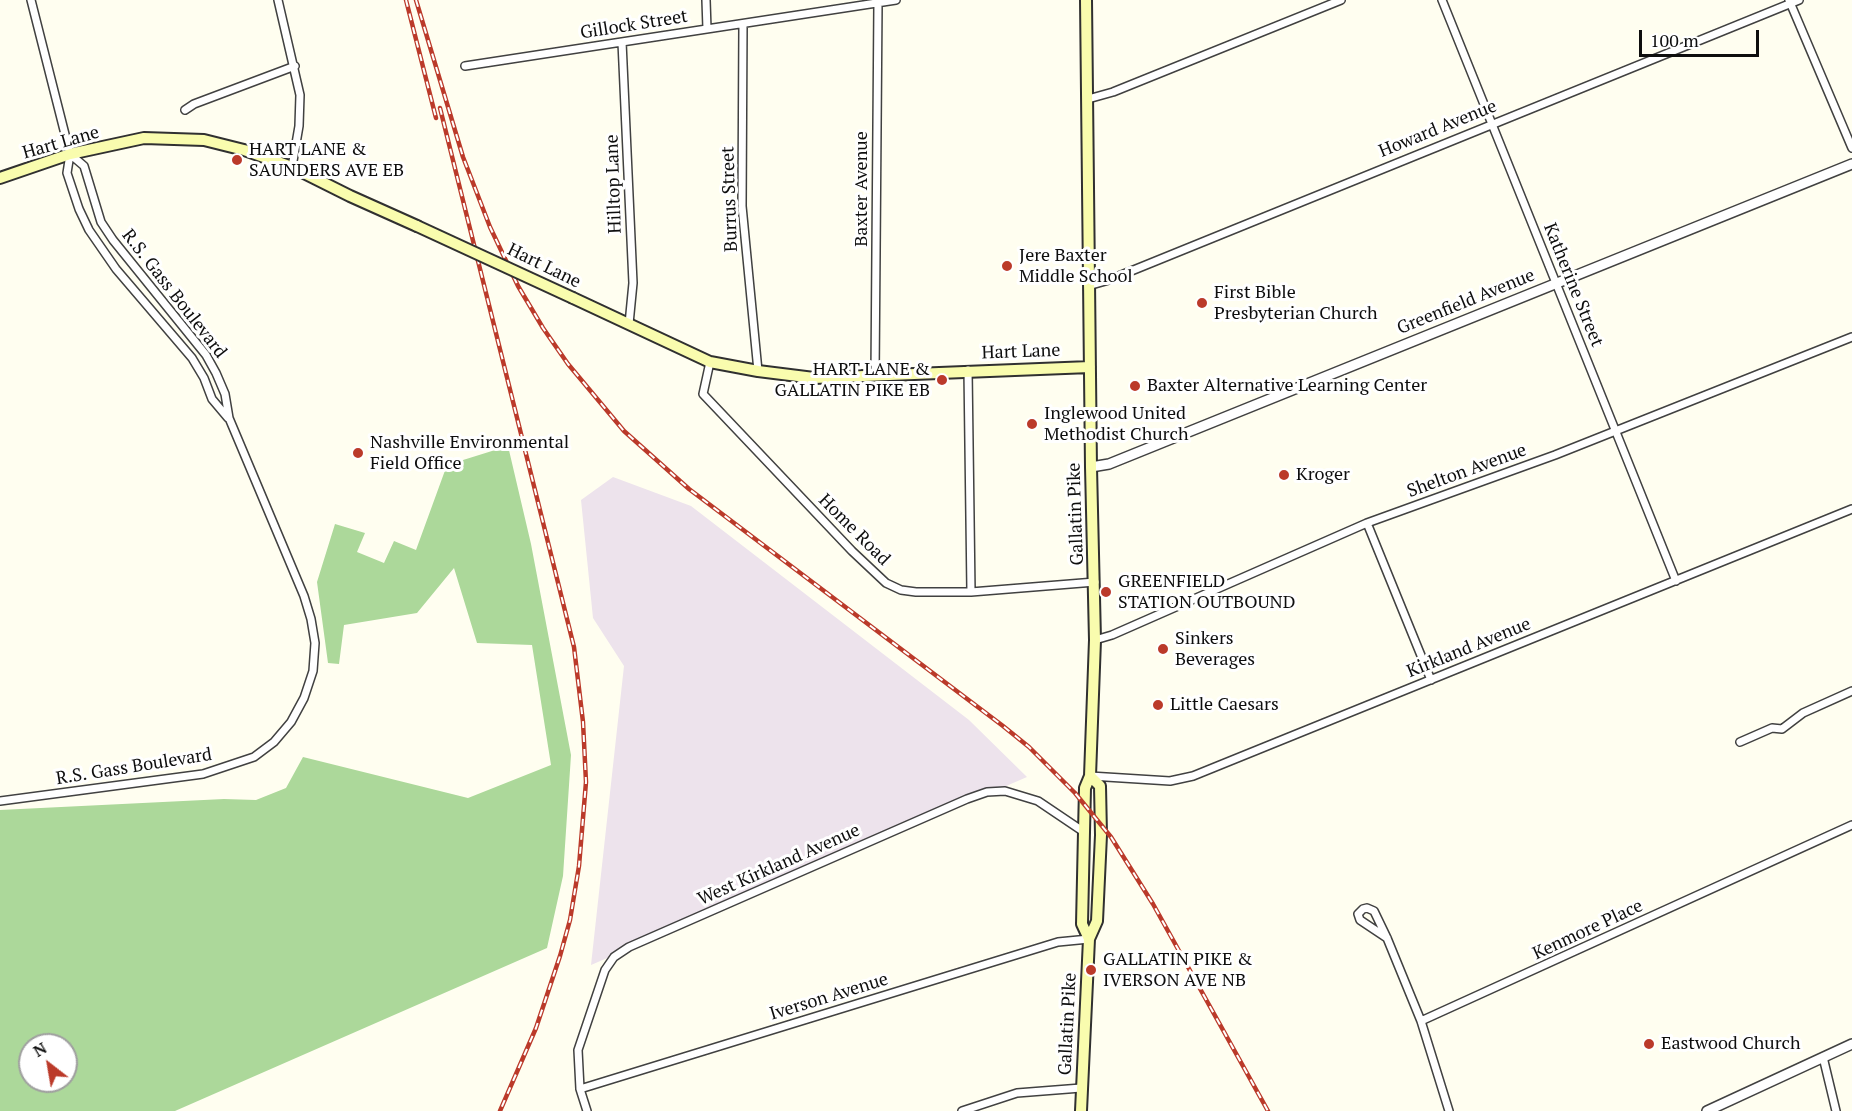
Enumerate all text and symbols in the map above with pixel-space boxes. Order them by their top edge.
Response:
street label: Gillock Street [579,6,689,44]
scale bar [1642,18,1762,56]
text: 100 m [1650,28,1699,52]
street label: Howard Avenue [1376,96,1500,162]
street label: Hart Lane [20,122,102,164]
street label: Baxter Avenue [851,131,873,247]
street label: Hilltop Lane [601,134,627,234]
place label: HART LANE & SAUNDERS AVE EB [249,139,404,182]
street label: Burrus Street [717,146,743,252]
marker: HART LANE & SAUNDERS AVE EB [230,153,244,167]
street label: Katherine Street [1538,220,1608,350]
street label: R.S. Gass Boulevard [117,225,231,363]
street label: Hart Lane [504,239,584,293]
place label: Jere Baxter Middle School [1019,245,1133,288]
marker: Jere Baxter Middle School [1000,259,1014,273]
street label: Greenfield Avenue [1394,265,1538,339]
place label: First Bible Presbyterian Church [1214,282,1378,324]
marker: First Bible Presbyterian Church [1195,296,1209,310]
street label: Hart Lane [981,340,1061,364]
place label: HART LANE & GALLATIN PIKE EB [775,359,930,401]
marker: HART LANE & GALLATIN PIKE EB [935,373,949,387]
place label: Baxter Alternative Learning Center [1147,375,1427,397]
marker: Baxter Alternative Learning Center [1128,379,1142,393]
place label: Inglewood United Methodist Church [1044,403,1188,446]
marker: Inglewood United Methodist Church [1025,417,1039,431]
place label: Nashville Environmental Field Office [370,432,569,474]
street label: Shelton Avenue [1404,439,1530,503]
marker: Nashville Environmental Field Office [351,446,365,460]
street label: Gallatin Pike [1063,462,1089,566]
place label: Kroger [1296,464,1350,486]
marker: Kroger [1277,468,1291,482]
street label: Home Road [814,490,894,570]
place label: GREENFIELD STATION OUTBOUND [1118,571,1295,614]
marker: GREENFIELD STATION OUTBOUND [1099,585,1113,599]
street label: Kirkland Avenue [1404,613,1534,683]
place label: Sinkers Beverages [1175,628,1255,670]
marker: Sinkers Beverages [1156,642,1170,656]
place label: Little Caesars [1170,694,1279,716]
marker: Little Caesars [1151,698,1165,712]
street label: R.S. Gass Boulevard [54,744,214,790]
street label: West Kirkland Avenue [695,819,863,911]
street label: Kenmore Place [1530,895,1646,965]
place label: GALLATIN PIKE & IVERSON AVE NB [1103,949,1252,992]
marker: GALLATIN PIKE & IVERSON AVE NB [1084,963,1098,977]
street label: Iverson Avenue [767,969,891,1025]
street label: Gallatin Pike [1055,972,1081,1076]
north arrow [18,1033,78,1093]
place label: Eastwood Church [1661,1033,1801,1055]
text: N [29,1037,51,1062]
marker: Eastwood Church [1642,1037,1656,1051]

